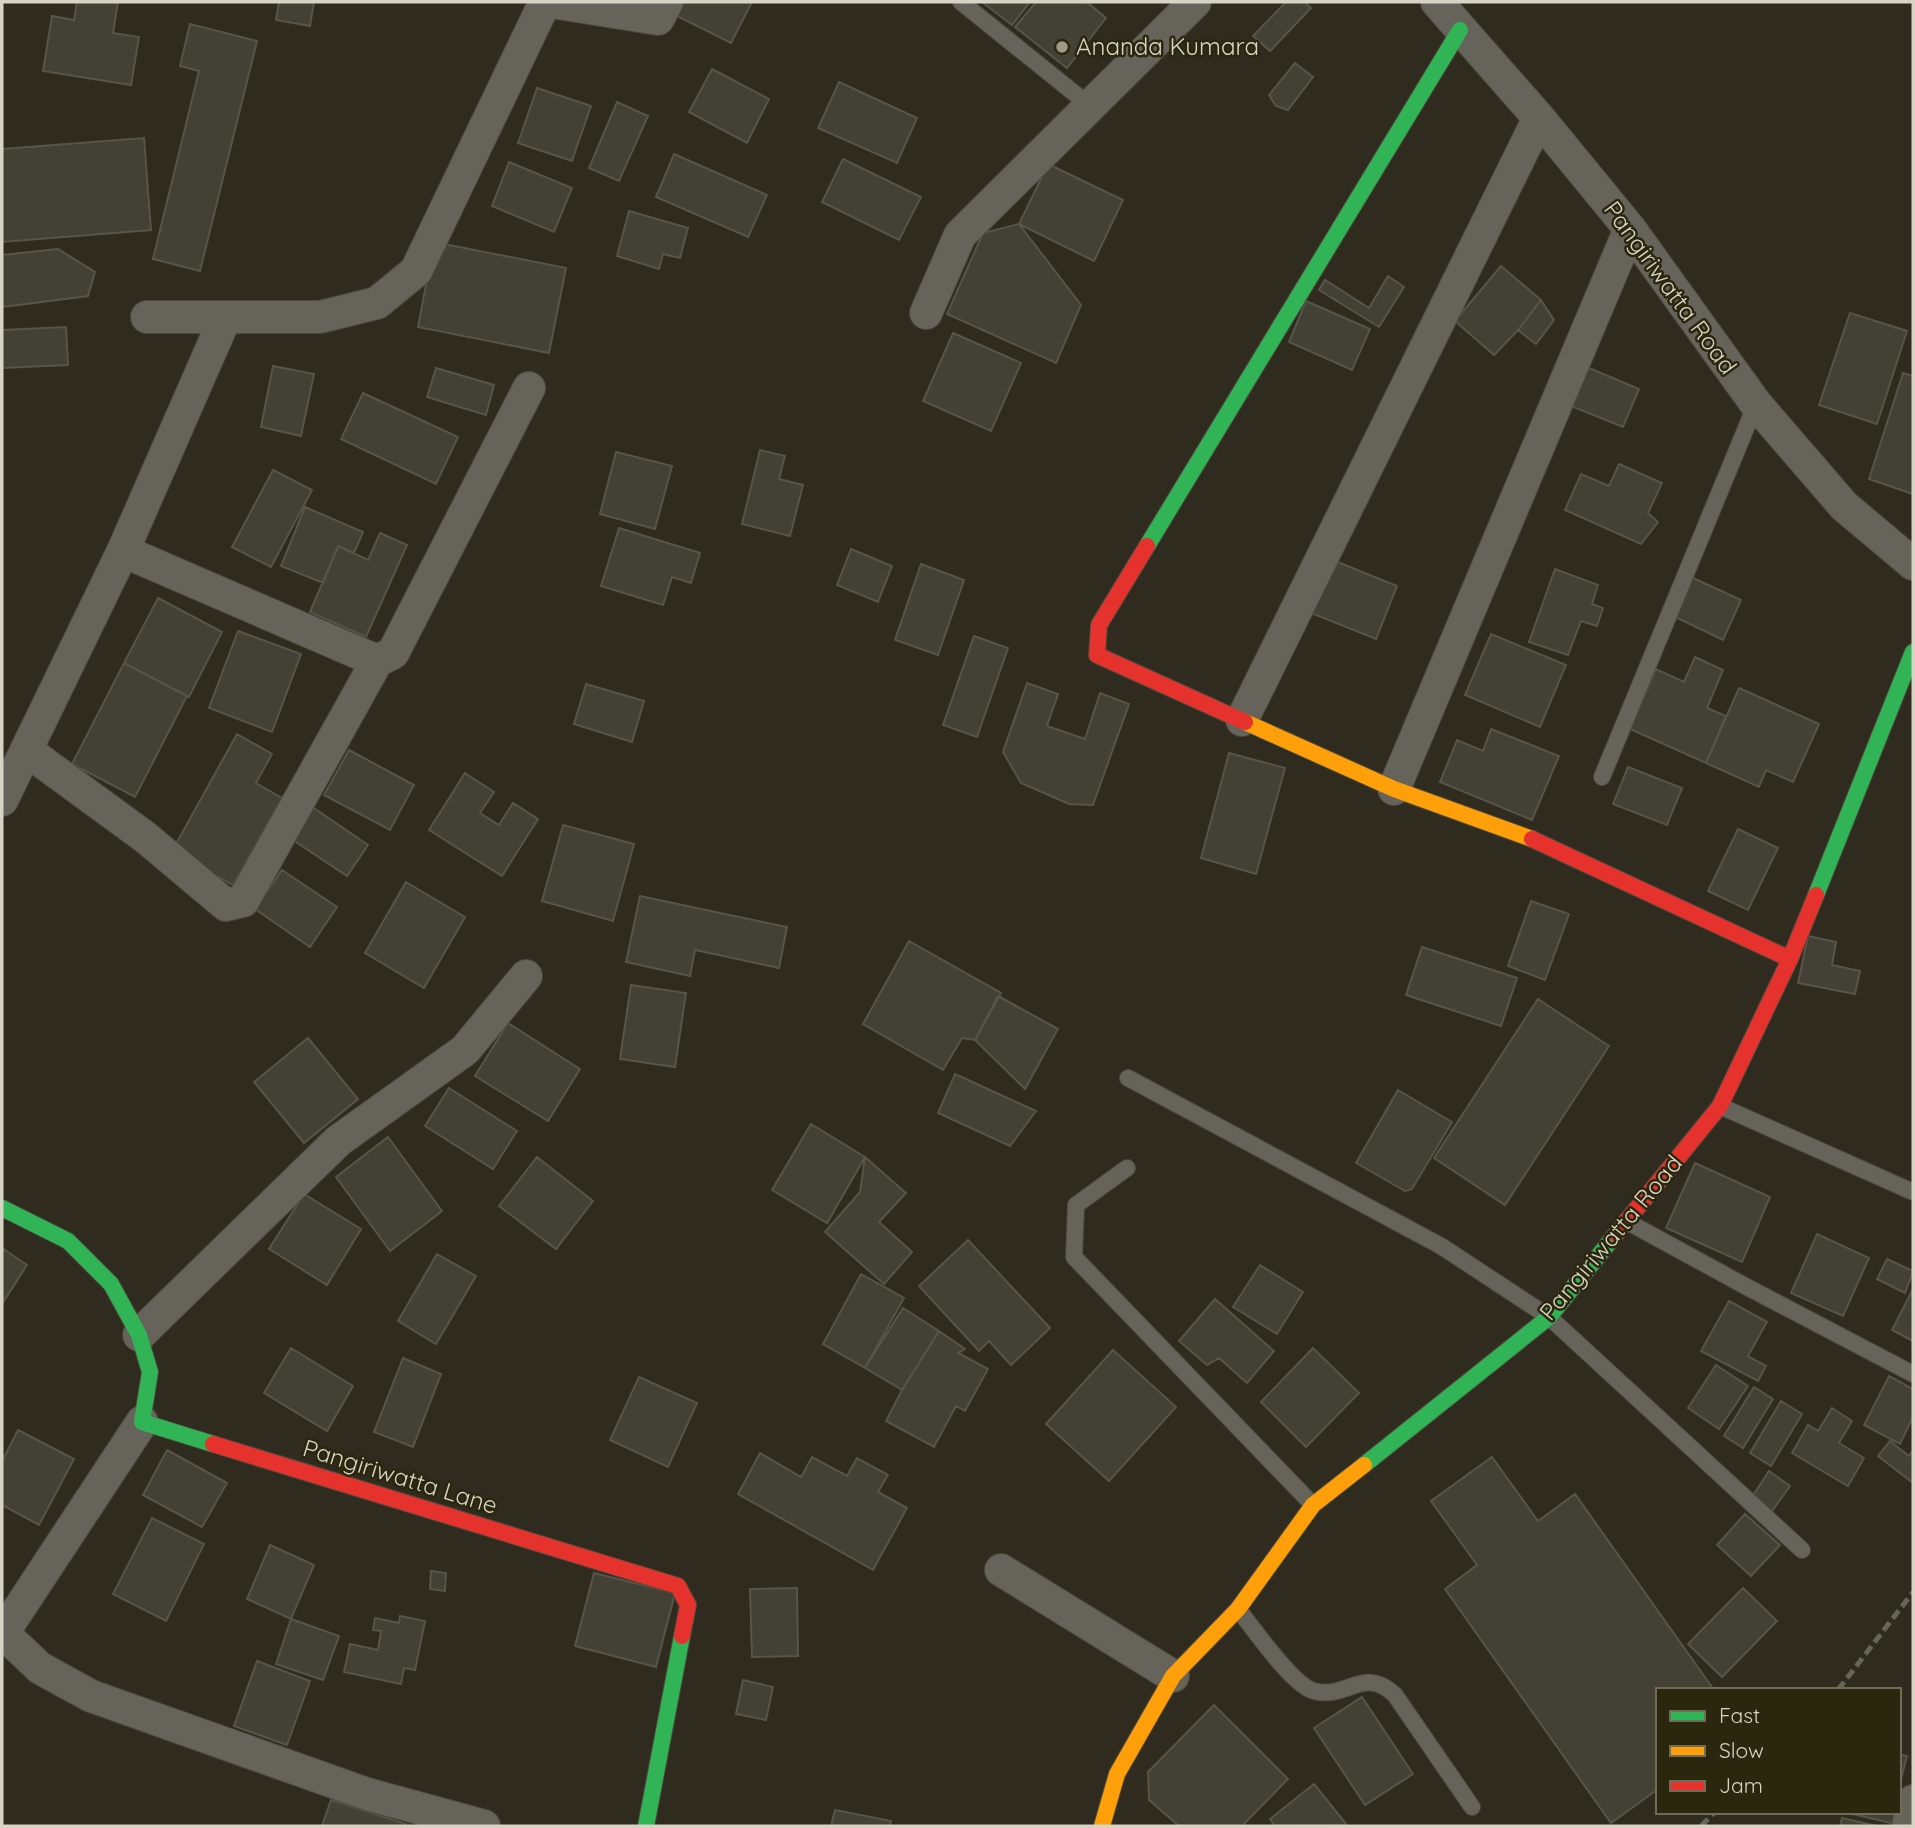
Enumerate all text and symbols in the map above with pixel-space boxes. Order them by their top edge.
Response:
place label: Ananda Kumara [1076,31,1259,61]
marker: Ananda Kumara [1054,39,1070,55]
street label: Pangiriwatta Road [1598,195,1744,380]
street label: Pangiriwatta Road [1532,1149,1688,1326]
street label: Pangiriwatta Lane [299,1432,501,1520]
legend [1656,1688,1901,1814]
text: Fast [1719,1702,1760,1728]
text: Slow [1719,1737,1764,1763]
text: Jam [1719,1772,1763,1798]

